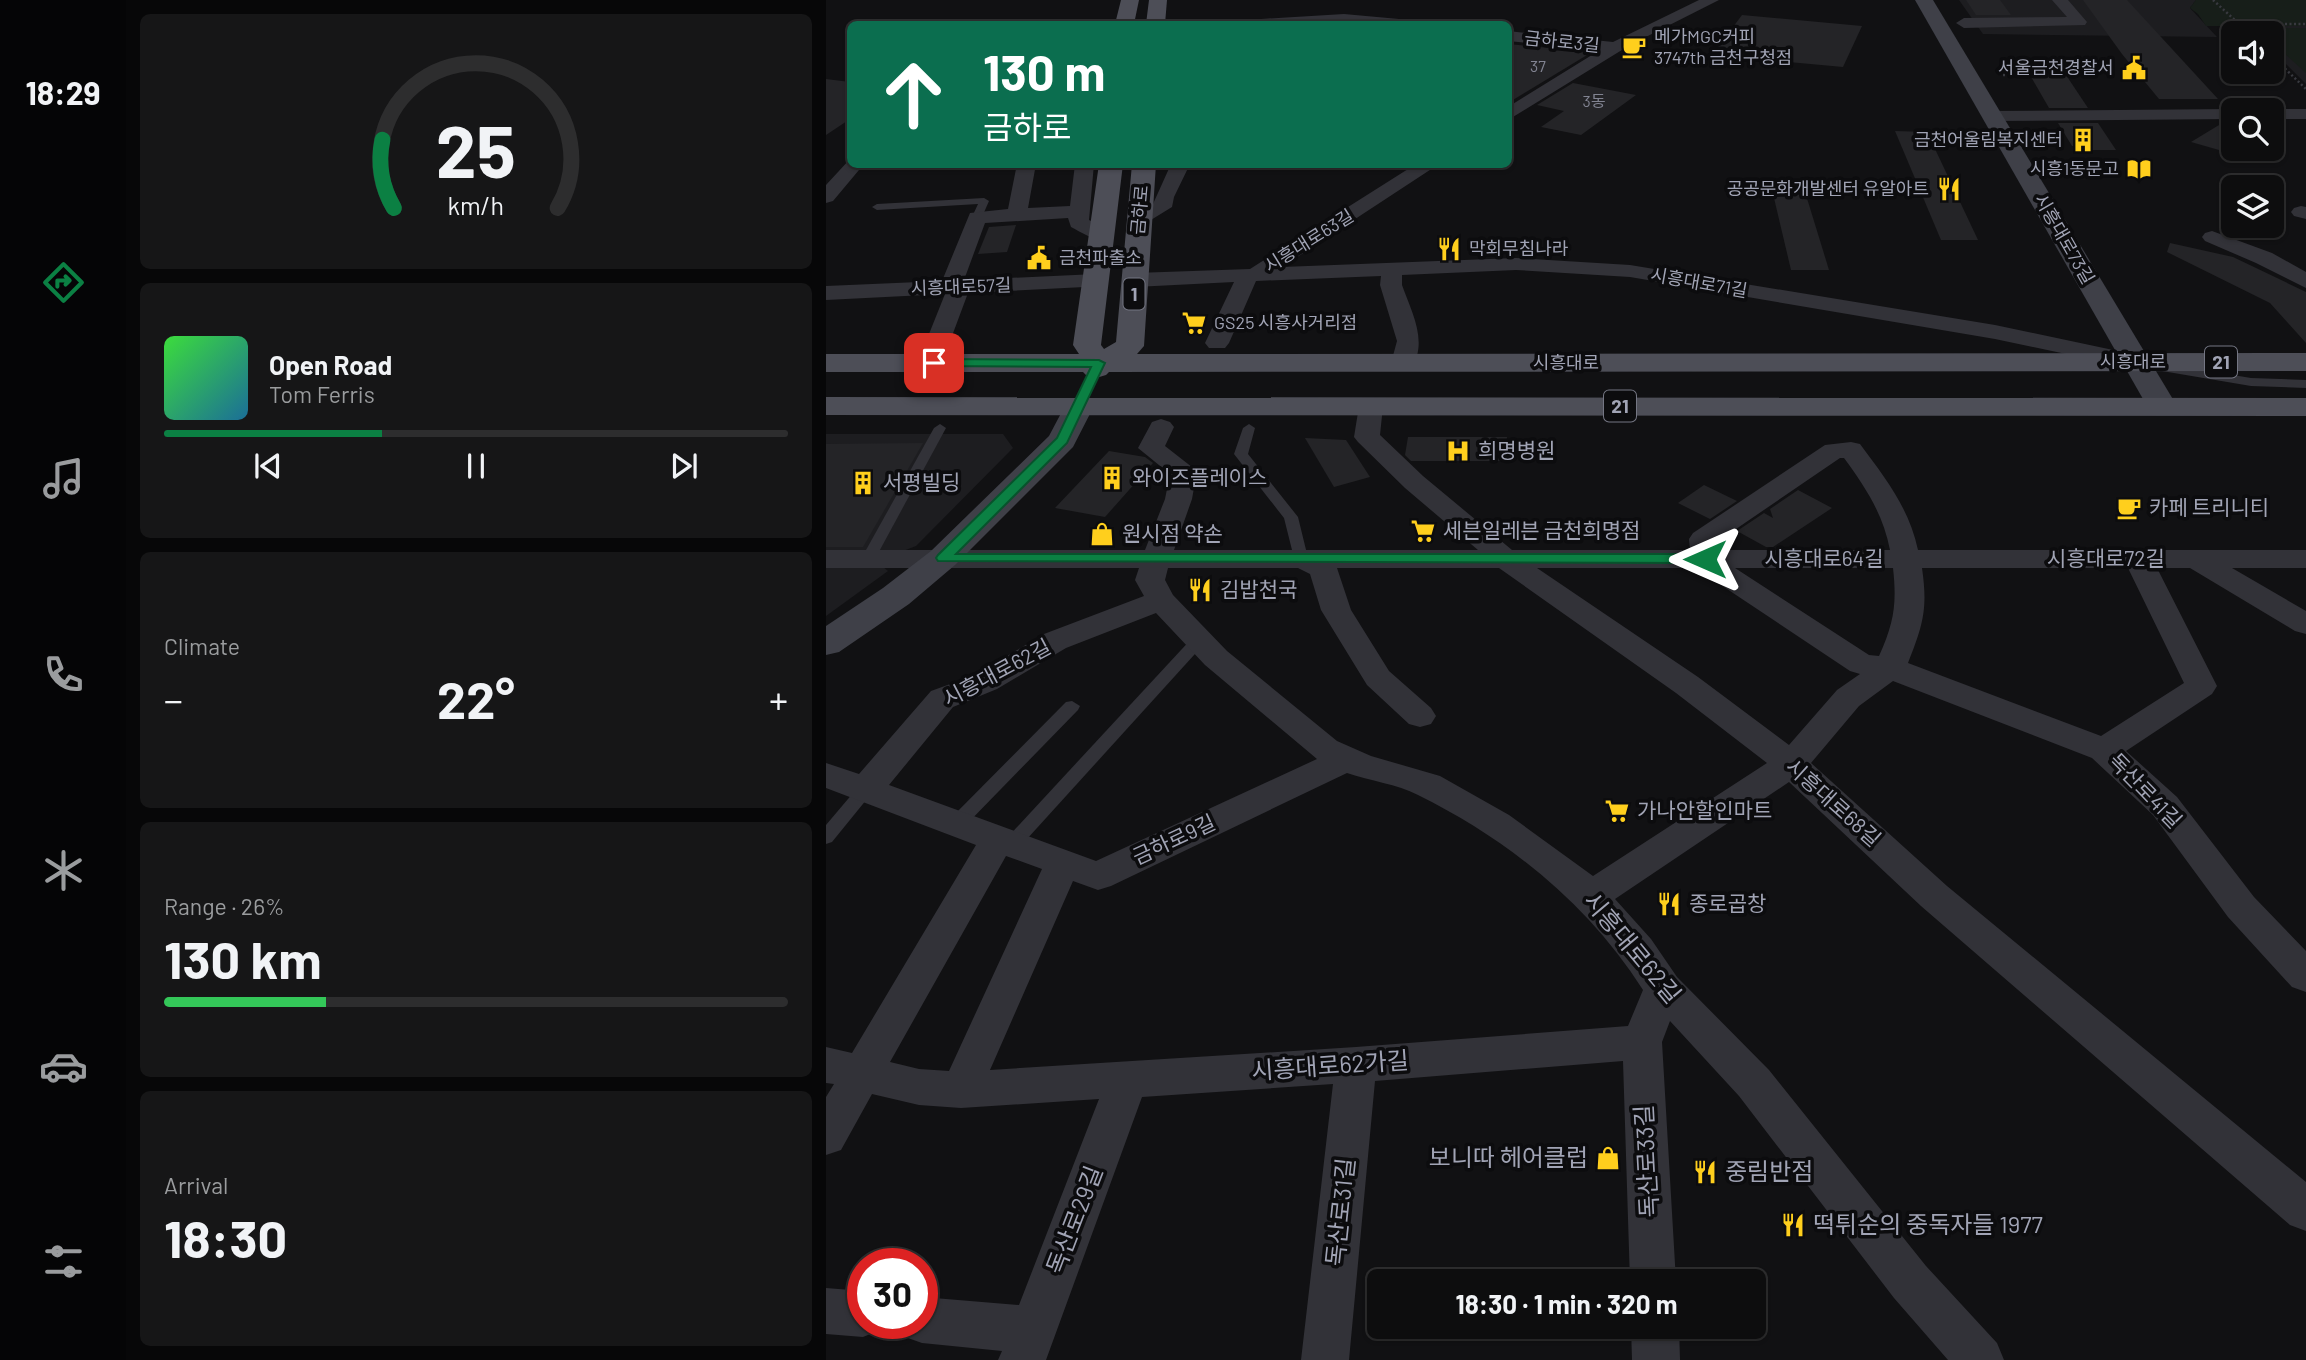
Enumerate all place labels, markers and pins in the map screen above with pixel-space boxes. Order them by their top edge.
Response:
place label: 메가MGC커피 3747th 금천구청점 [1654,25,1792,68]
cafe icon: 메가MGC커피 3747th 금천구청점 [1620,33,1648,61]
public building icon: 서울금천경찰서 [2120,54,2148,82]
place label: 서울금천경찰서 [1998,56,2114,78]
building icon: 금천어울림복지센터 [2069,126,2097,154]
place label: 금천어울림복지센터 [1914,128,2063,150]
library icon: 시흥1동문고 [2125,155,2153,183]
place label: 시흥1동문고 [2030,157,2119,179]
restaurant icon: 공공문화개발센터 유알아트 [1935,175,1963,203]
place label: 공공문화개발센터 유알아트 [1727,177,1929,199]
restaurant icon: 막회무침나라 [1435,235,1463,263]
place label: 막회무침나라 [1469,237,1569,259]
public building icon: 금천파출소 [1025,244,1053,272]
place label: 금천파출소 [1059,246,1142,268]
supermarket icon: GS25 시흥사거리점 [1180,309,1208,337]
place label: GS25 시흥사거리점 [1214,311,1357,333]
pin [904,333,964,393]
hospital icon: 희명병원 [1444,437,1472,465]
place label: 희명병원 [1478,437,1555,462]
building icon: 와이즈플레이스 [1098,464,1126,492]
place label: 와이즈플레이스 [1132,464,1267,489]
building icon: 서평빌딩 [849,469,877,497]
place label: 서평빌딩 [883,469,960,494]
cafe icon: 카페 트리니티 [2115,494,2143,522]
place label: 카페 트리니티 [2149,494,2269,519]
supermarket icon: 세븐일레븐 금천희명점 [1409,517,1437,545]
place label: 세븐일레븐 금천희명점 [1443,517,1640,542]
shop icon: 원시점 약손 [1088,520,1116,548]
place label: 원시점 약손 [1122,520,1223,545]
restaurant icon: 김밥천국 [1186,576,1214,604]
place label: 김밥천국 [1220,576,1297,601]
supermarket icon: 가나안할인마트 [1603,797,1631,825]
place label: 가나안할인마트 [1637,797,1772,822]
restaurant icon: 종로곱창 [1655,890,1683,918]
place label: 종로곱창 [1689,890,1766,915]
place label: 보니따 헤어클럽 [1429,1142,1588,1171]
shop icon: 보니따 헤어클럽 [1594,1144,1622,1172]
place label: 중림반점 [1725,1156,1813,1185]
restaurant icon: 중림반점 [1691,1158,1719,1186]
place label: 떡튀순의 중독자들 1977 [1813,1209,2043,1238]
restaurant icon: 떡튀순의 중독자들 1977 [1779,1211,1807,1239]

